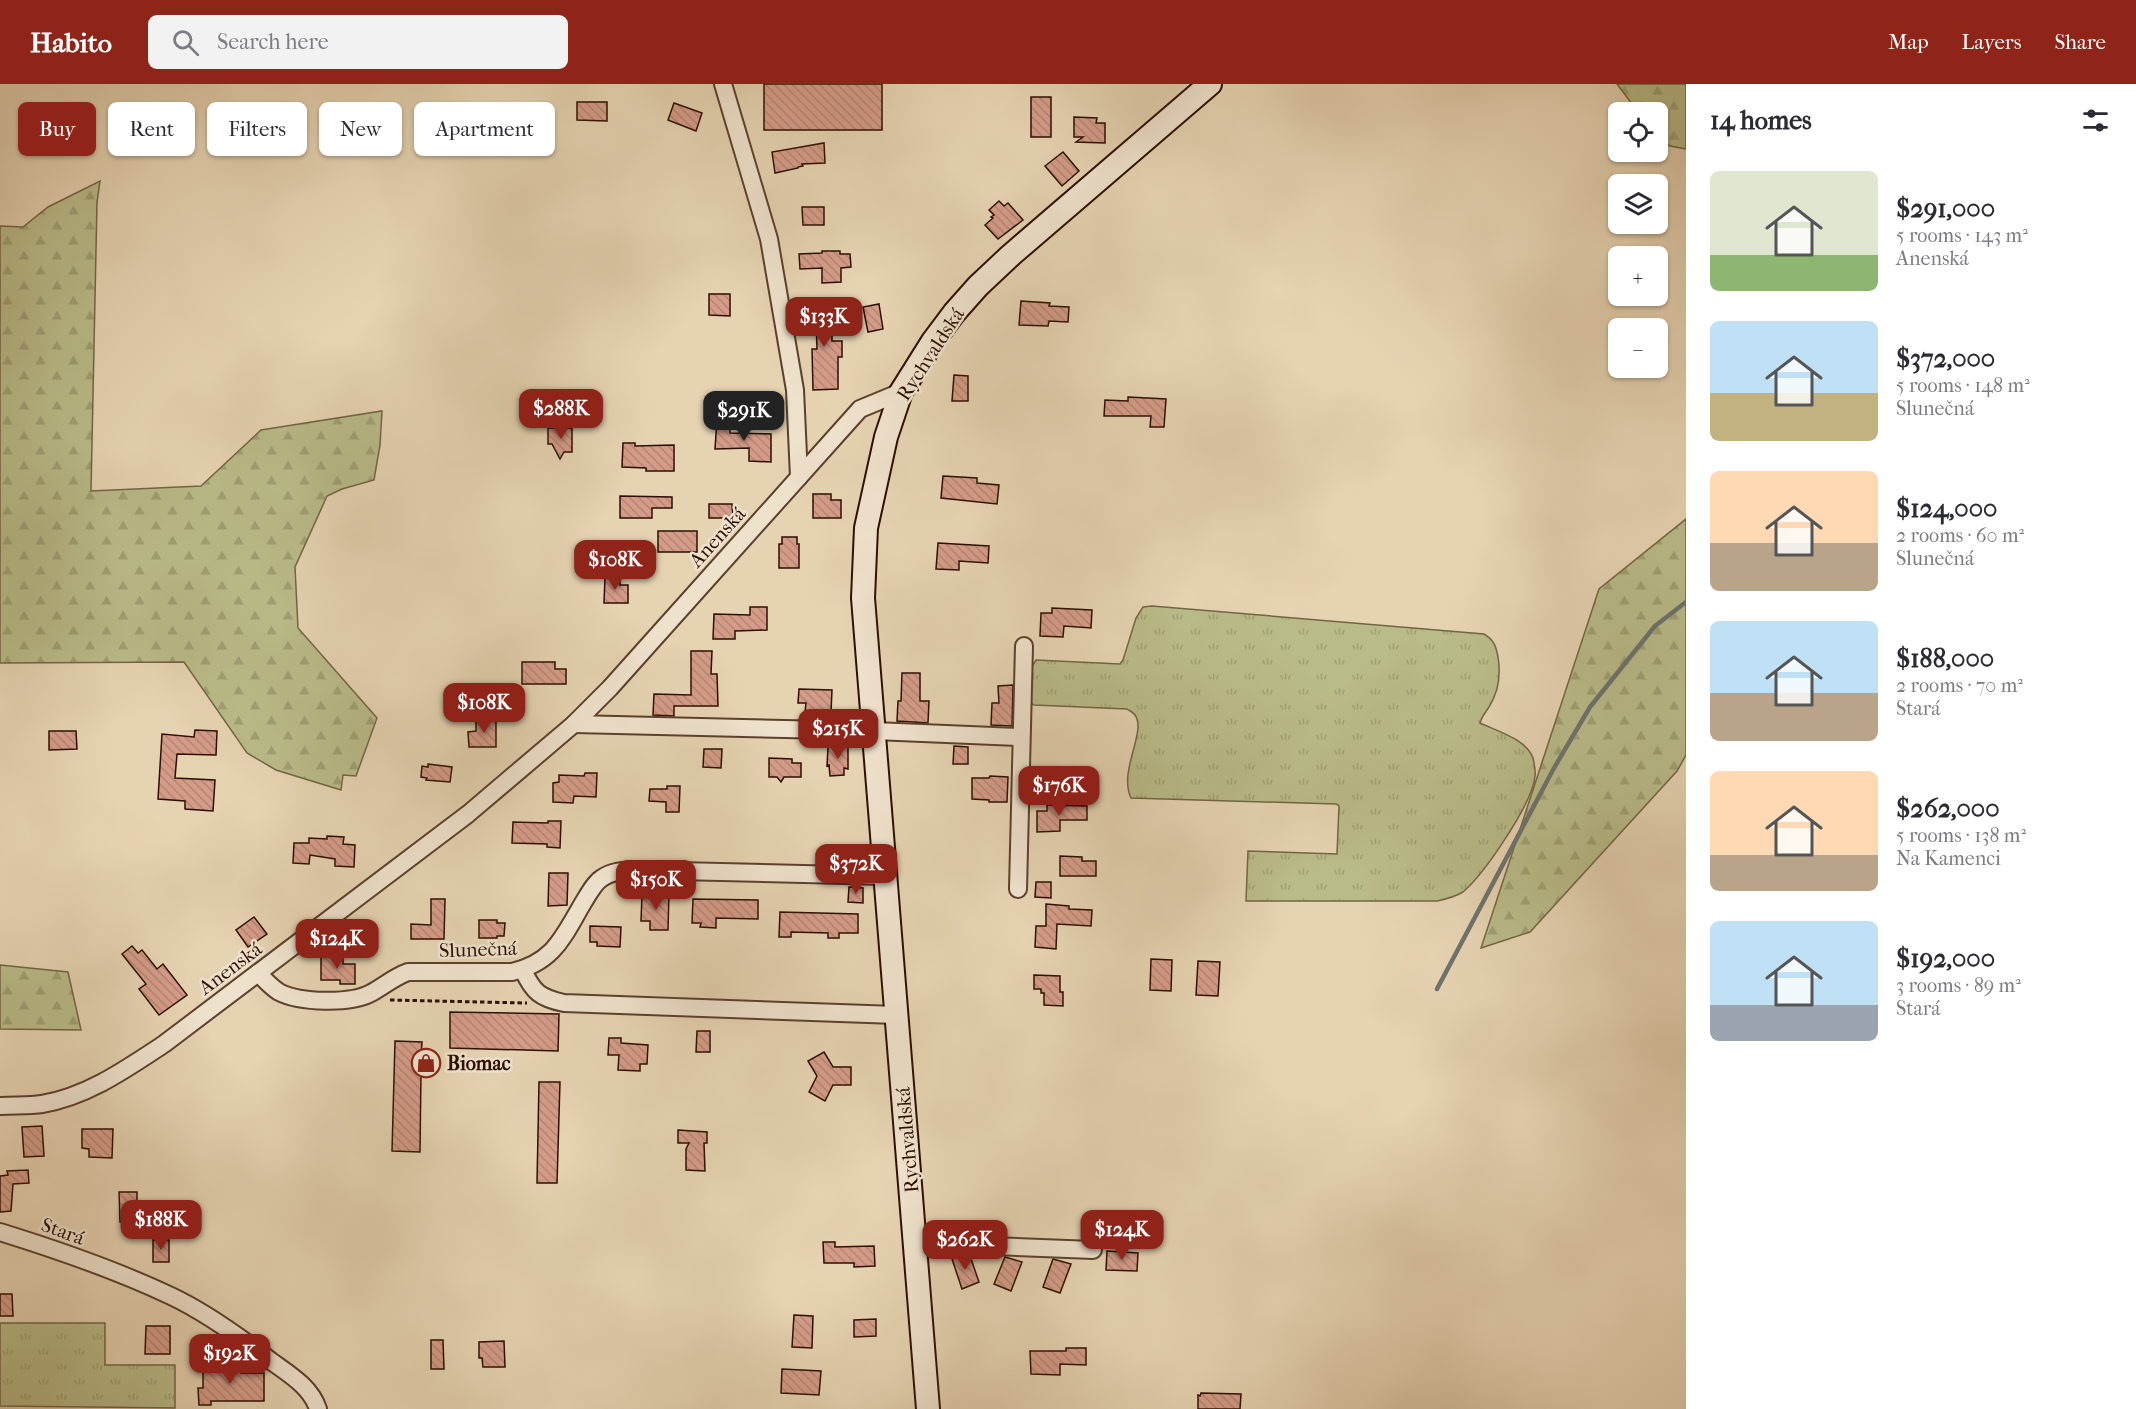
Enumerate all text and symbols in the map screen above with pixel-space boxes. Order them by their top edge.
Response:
search box [148,15,568,69]
text: Habito [30,26,112,59]
icon: search [169,26,202,59]
text: Search here [217,29,329,55]
text: Map [1888,30,1929,54]
text: Layers [1962,30,2021,54]
text: Share [2054,30,2106,54]
chip: Buy [18,102,96,156]
chip: Rent [108,102,195,156]
chip: Filters [207,102,307,156]
chip: New [319,102,402,156]
chip: Apartment [414,102,555,156]
map controls [1608,102,1668,378]
button: locate [1608,102,1668,162]
icon: filters [2079,104,2112,137]
text: 14 homes [1710,105,1812,136]
button: layers [1608,174,1668,234]
text: $291,000 [1896,193,1995,224]
icon: home [1758,195,1830,267]
text: 5 rooms · 143 m² [1896,224,2028,247]
button: + [1608,246,1668,306]
text: Anenská [1896,247,1969,270]
pin: $133K [782,297,866,348]
street label: Rychvaldská [892,303,969,405]
text: $133K [799,305,849,328]
button: − [1608,318,1668,378]
text: $372,000 [1896,343,1995,374]
icon: home [1758,345,1830,417]
text: 5 rooms · 148 m² [1896,374,2030,397]
pin: $288K [519,389,603,440]
pin: $291K [702,391,786,442]
text: $288K [533,397,589,420]
text: Slunečná [1896,397,1974,420]
text: $291K [717,399,771,422]
text: $124,000 [1896,493,1997,524]
icon: home [1758,495,1830,567]
street label: Anenská [684,502,751,573]
text: 2 rooms · 60 m² [1896,524,2024,547]
pin: $108K [573,540,657,591]
text: Slunečná [1896,547,1974,570]
text: $108K [588,548,642,571]
text: $188,000 [1896,643,1994,674]
icon: home [1758,645,1830,717]
text: 2 rooms · 70 m² [1896,674,2023,697]
pin: $108K [442,683,526,734]
text: $108K [457,691,511,714]
text: Stará [1896,697,1940,720]
pin: $215K [796,709,880,760]
text: $215K [812,717,864,740]
pin: $176K [1017,766,1101,817]
text: $176K [1032,774,1086,797]
text: $262,000 [1896,793,2000,824]
icon: home [1758,795,1830,867]
text: 5 rooms · 138 m² [1896,824,2026,847]
pin: $372K [814,844,898,895]
text: Na Kamenci [1896,847,2001,870]
text: $372K [829,852,883,875]
pin: $150K [614,860,698,911]
text: $150K [630,868,682,891]
pin: $124K [295,919,379,970]
text: $124K [310,927,364,950]
street label: Anenská [193,937,267,1000]
street label: Slunečná [439,937,518,962]
text: $192,000 [1896,943,1995,974]
icon: home [1758,945,1830,1017]
text: 3 rooms · 89 m² [1896,974,2021,997]
text: Stará [1896,997,1940,1020]
shop icon: Biomac [410,1047,442,1079]
place label: Biomac [447,1052,511,1075]
street label: Rychvaldská [891,1085,924,1194]
pin: $188K [119,1200,203,1251]
text: $188K [135,1208,187,1231]
pin: $124K [1080,1210,1164,1261]
street label: Stará [38,1213,88,1250]
text: $124K [1095,1218,1149,1241]
pin: $262K [923,1220,1007,1271]
text: $262K [937,1228,993,1251]
pin: $192K [188,1334,272,1385]
text: $192K [203,1342,257,1365]

